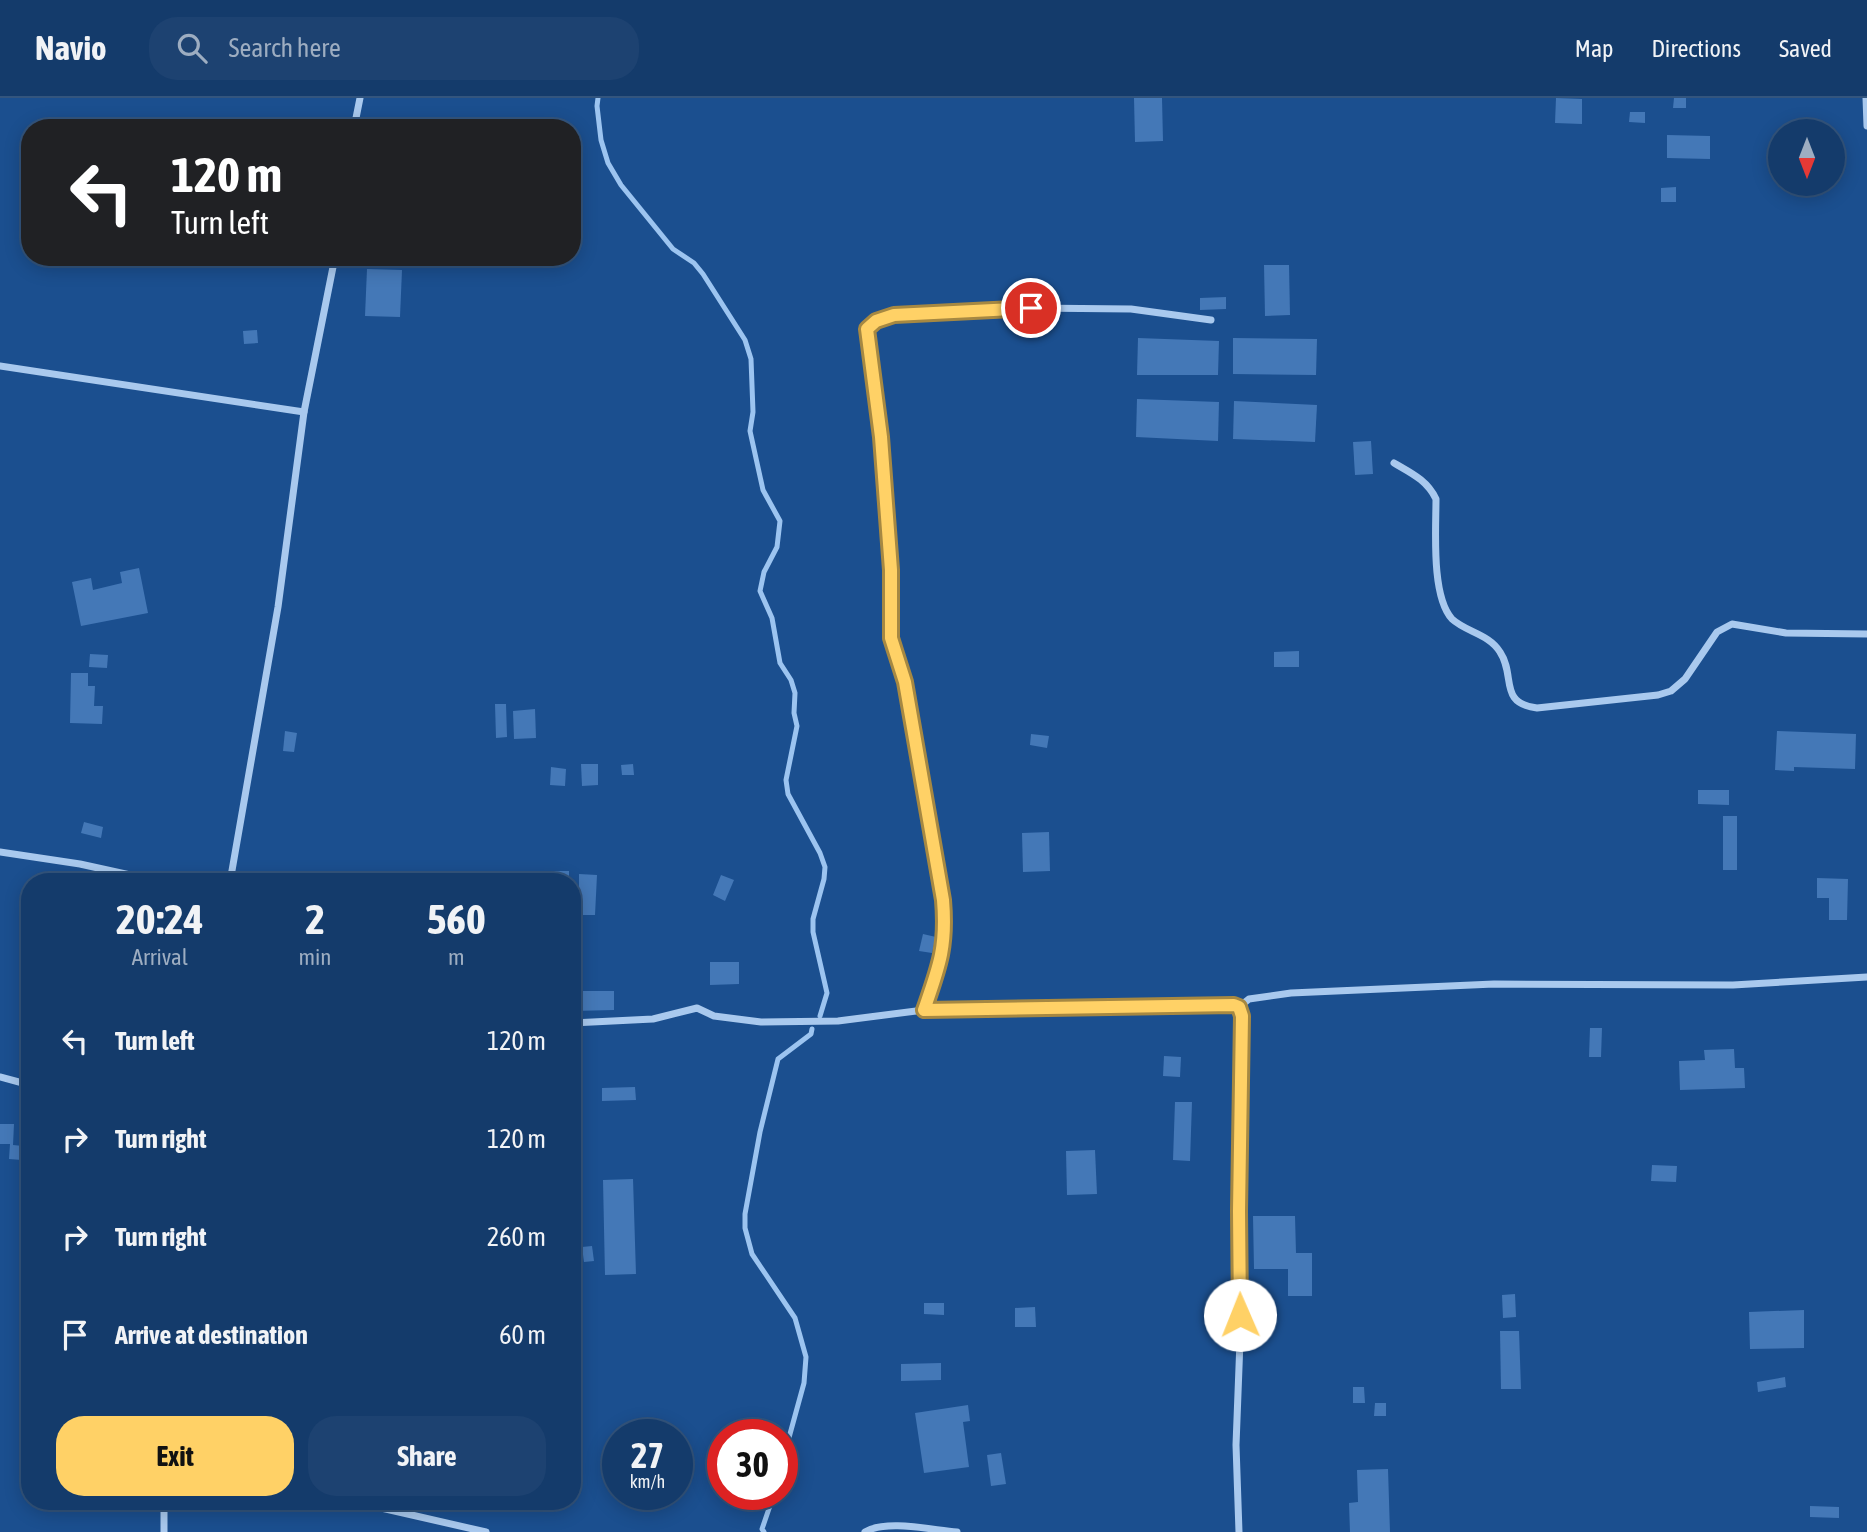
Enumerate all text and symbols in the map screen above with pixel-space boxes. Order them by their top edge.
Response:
search box [149,17,639,80]
text: Navio [35,29,107,67]
icon: search [173,29,211,67]
text: Search here [229,33,341,63]
text: Map [1575,35,1613,62]
text: Directions [1651,35,1741,62]
text: Saved [1779,35,1832,62]
north arrow [1768,119,1844,196]
map controls [1768,119,1845,196]
text: 120 m [171,146,282,202]
icon: left [56,147,147,238]
text: Turn left [171,204,269,241]
pin [1001,278,1061,338]
icon: arrive [1012,289,1050,327]
text: 20:24 [116,895,203,943]
text: 2 [305,895,325,943]
text: 560 [427,895,486,943]
text: Arrival [132,944,188,970]
text: min [299,944,332,970]
text: m [448,944,465,970]
icon: left [56,1022,94,1060]
text: Turn left [115,1026,195,1056]
text: 120 m [487,1026,546,1056]
icon: right [56,1120,94,1158]
text: Turn right [115,1124,206,1154]
text: 120 m [487,1124,546,1154]
icon: right [56,1218,94,1256]
text: Turn right [115,1222,206,1252]
text: 260 m [487,1222,546,1252]
position arrow [1203,1278,1277,1352]
icon: arrive [56,1316,94,1354]
text: Arrive at destination [115,1320,308,1350]
text: 60 m [499,1320,546,1350]
button: Exit [56,1416,294,1496]
button: Share [308,1416,546,1496]
speed limit sign: 30 [707,1419,798,1510]
text: 27 [631,1435,664,1475]
text: km/h [630,1471,665,1492]

